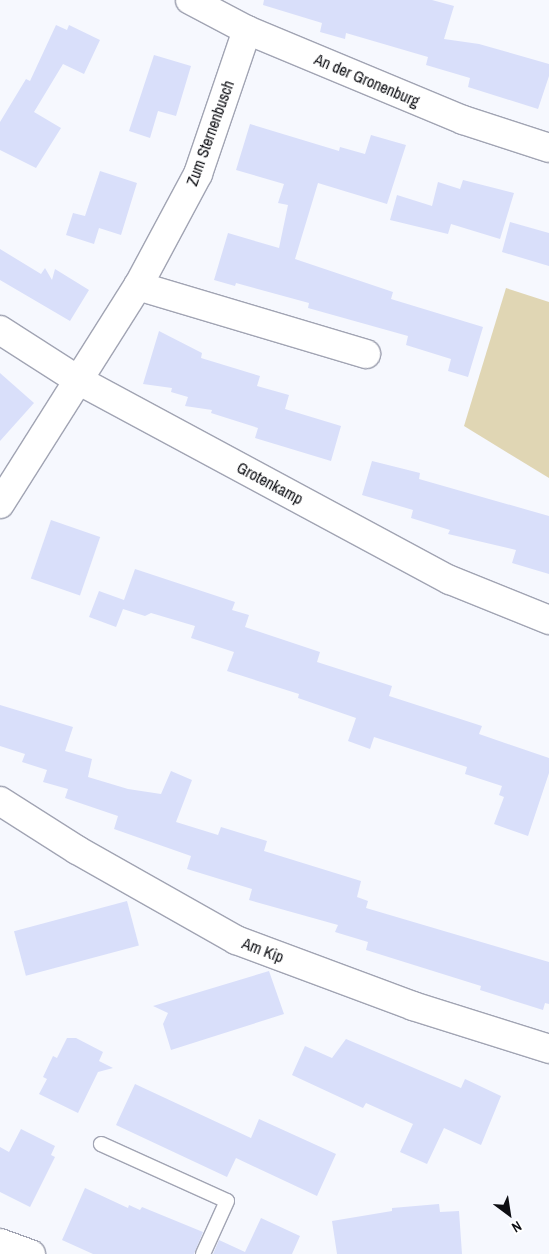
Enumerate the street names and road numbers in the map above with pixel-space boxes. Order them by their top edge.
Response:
street label: An der Gronenburg [312,49,422,111]
street label: Zum Sternenbusch [182,78,238,188]
street label: Grotenkamp [234,458,306,508]
street label: Am Kip [239,933,287,967]

